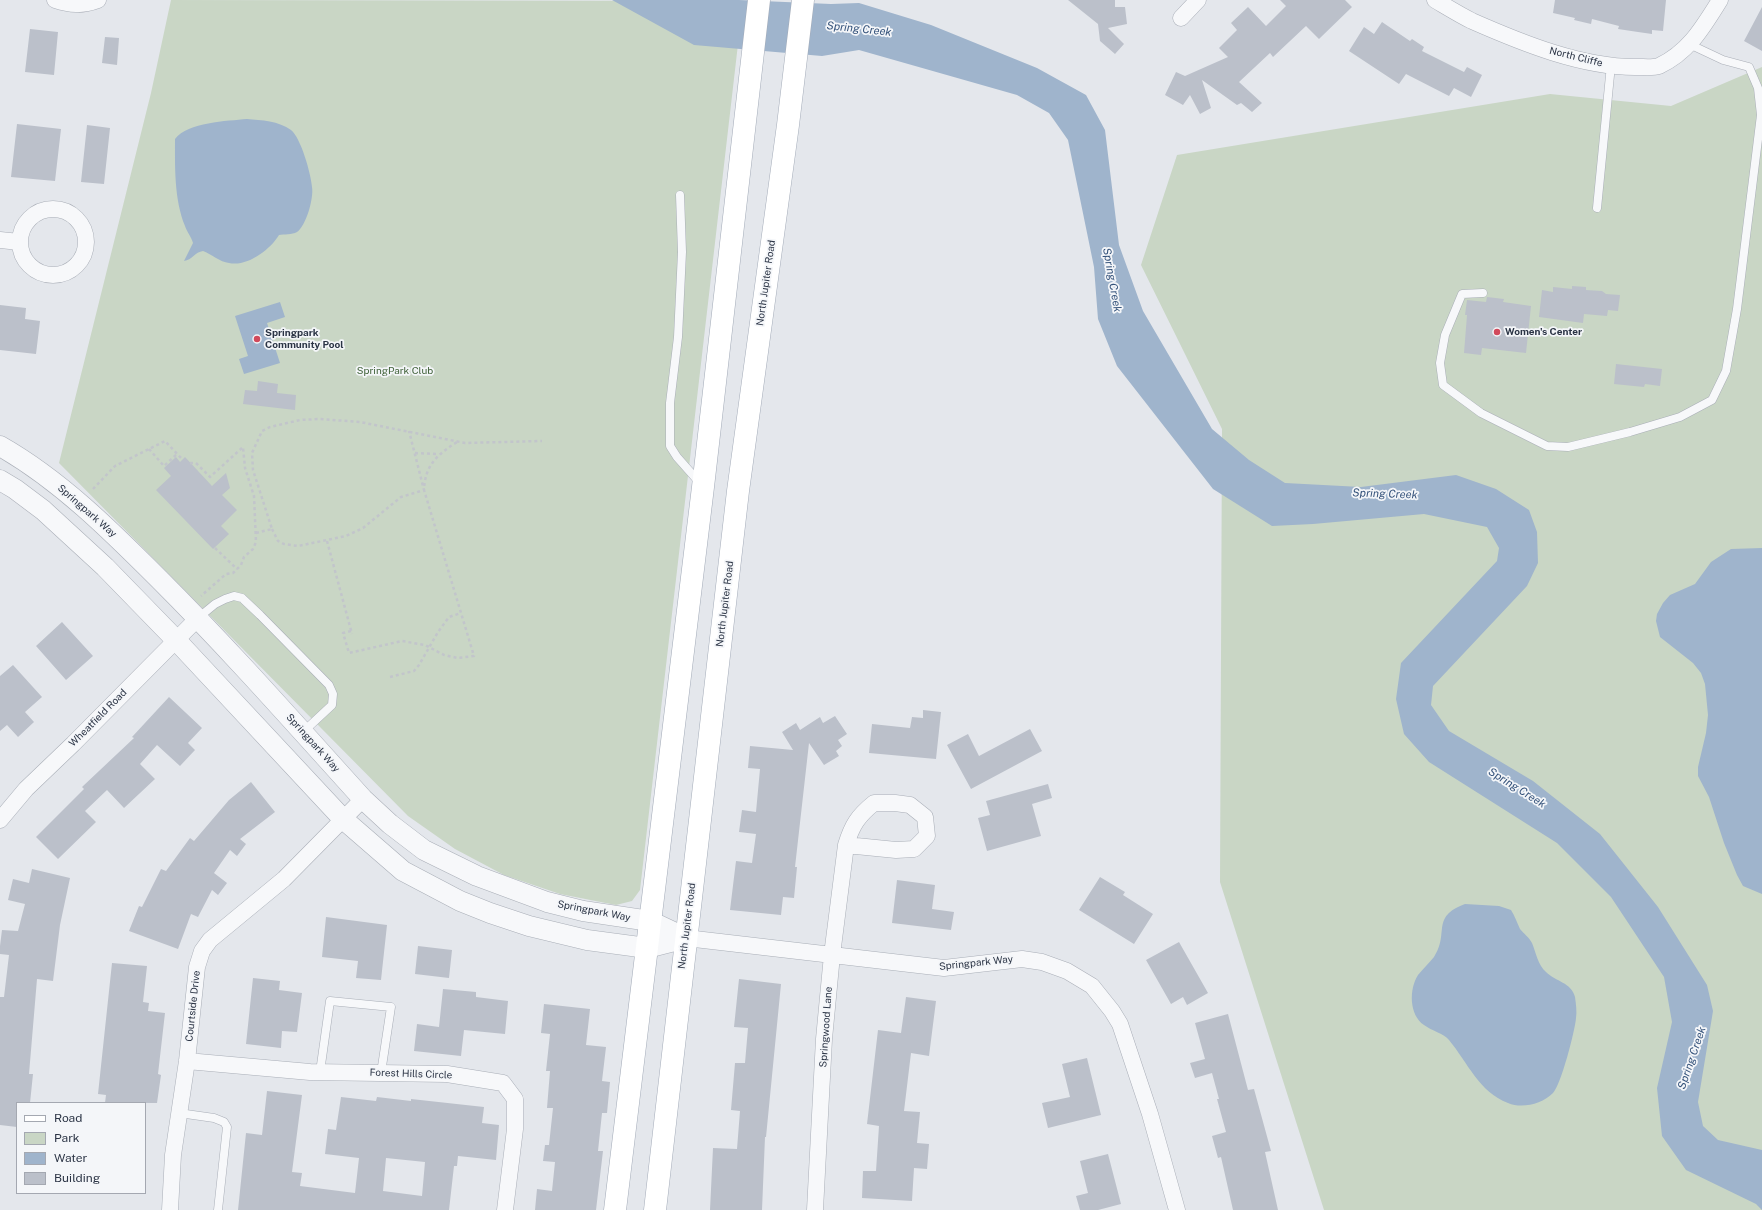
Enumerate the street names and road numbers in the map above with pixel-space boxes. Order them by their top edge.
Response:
street label: North Cliffe [1548,45,1604,69]
street label: North Jupiter Road [754,239,778,327]
street label: Springpark Way [55,482,119,540]
street label: North Jupiter Road [714,560,736,648]
street label: Wheatfield Road [67,687,129,749]
street label: Springpark Way [284,711,342,775]
street label: North Jupiter Road [676,882,698,970]
street label: Springpark Way [556,898,632,924]
street label: Springpark Way [938,953,1014,973]
street label: Courtside Drive [183,970,203,1042]
street label: Springwood Lane [817,986,835,1068]
street label: Forest Hills Circle [369,1067,453,1081]

